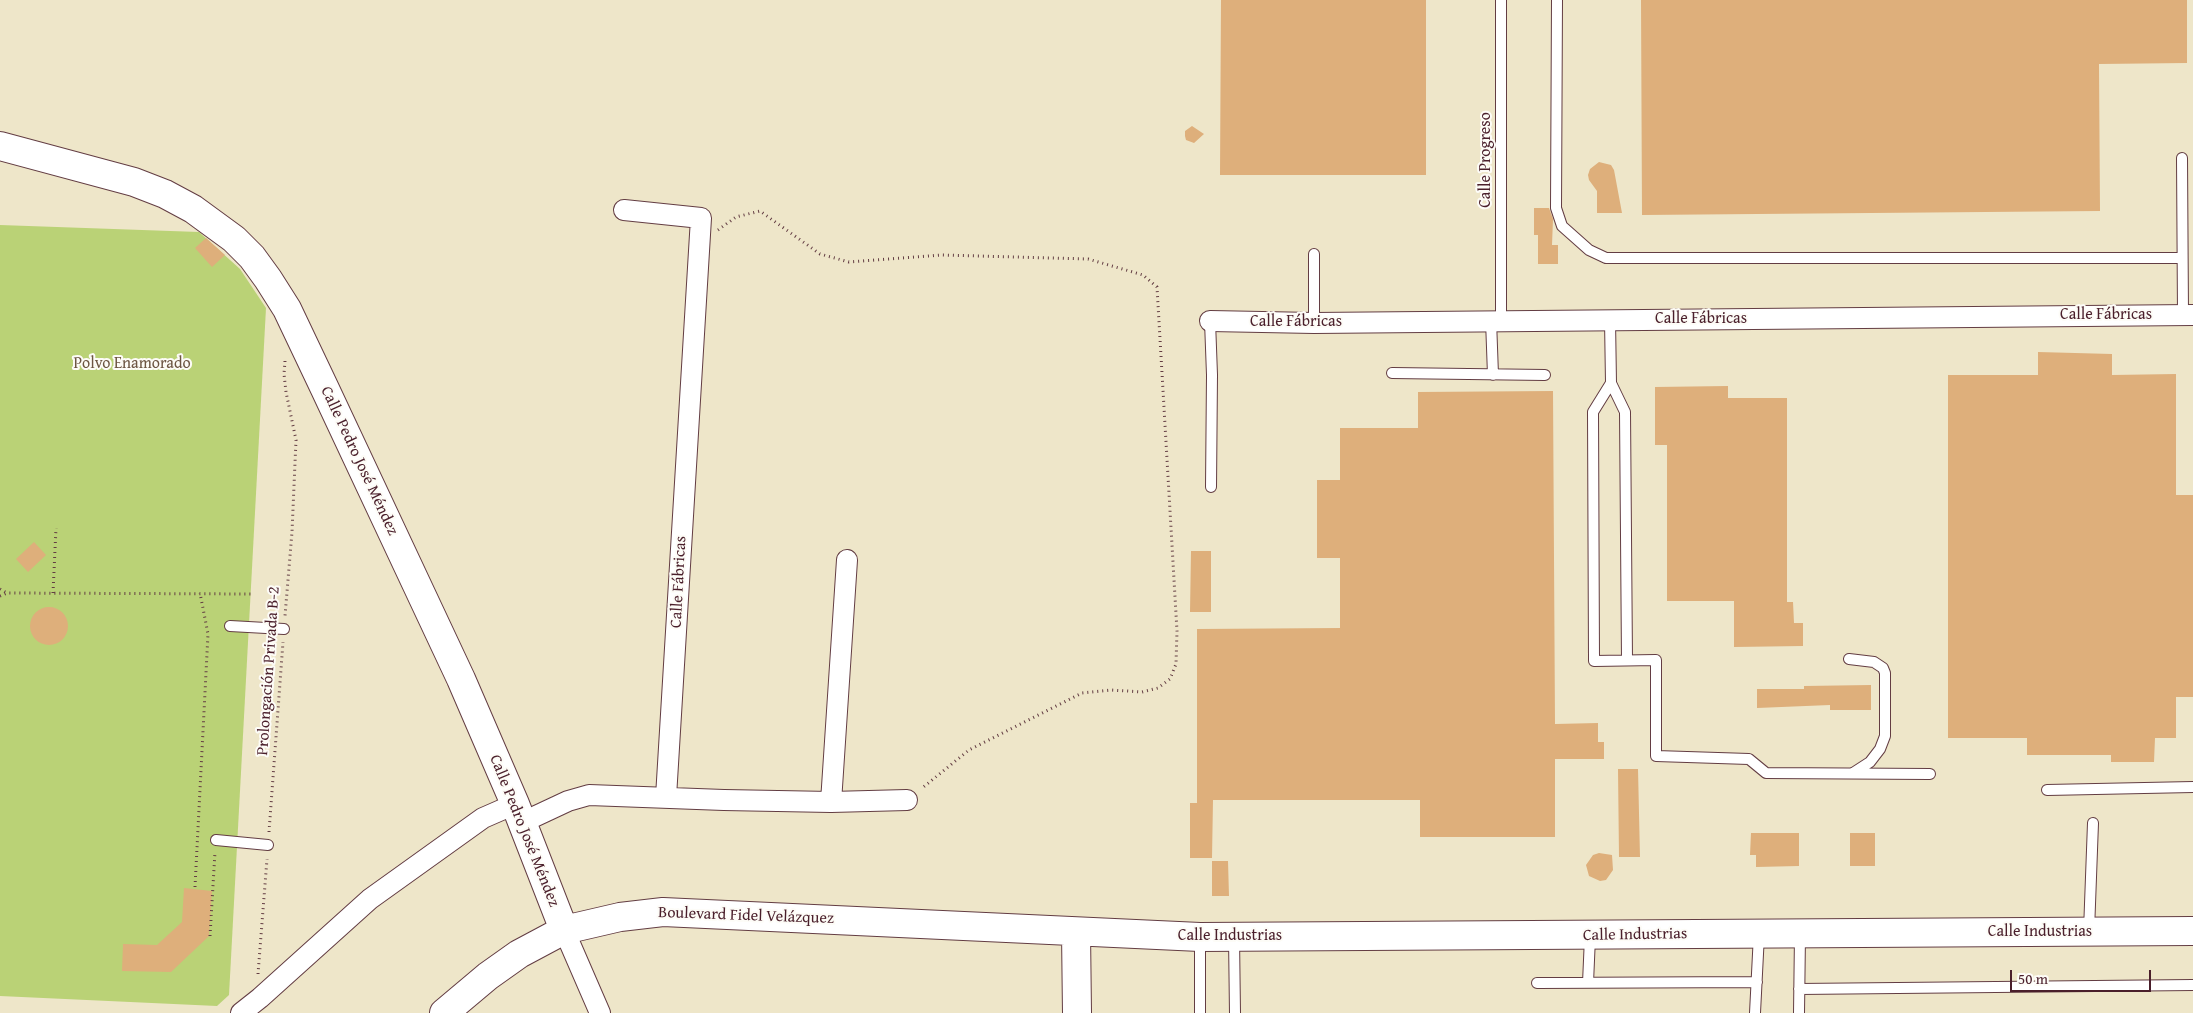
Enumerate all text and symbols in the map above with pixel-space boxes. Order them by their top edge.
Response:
street label: Calle Progreso [1476,112,1496,208]
street label: Calle Fábricas [2060,305,2152,325]
street label: Calle Fábricas [1655,309,1747,329]
street label: Calle Fábricas [1250,312,1342,332]
park label: Polvo Enamorado [73,354,191,374]
street label: Calle Pedro José Méndez [316,383,402,539]
street label: Calle Fábricas [667,536,691,628]
street label: Prolongación Privada B-2 [254,586,284,756]
street label: Calle Pedro José Méndez [485,752,563,910]
street label: Boulevard Fidel Velázquez [658,903,834,929]
street label: Calle Industrias [1988,922,2092,942]
street label: Calle Industrias [1583,924,1687,946]
street label: Calle Industrias [1178,926,1282,946]
scale bar [2013,960,2154,992]
text: 50 m [2018,968,2048,989]

